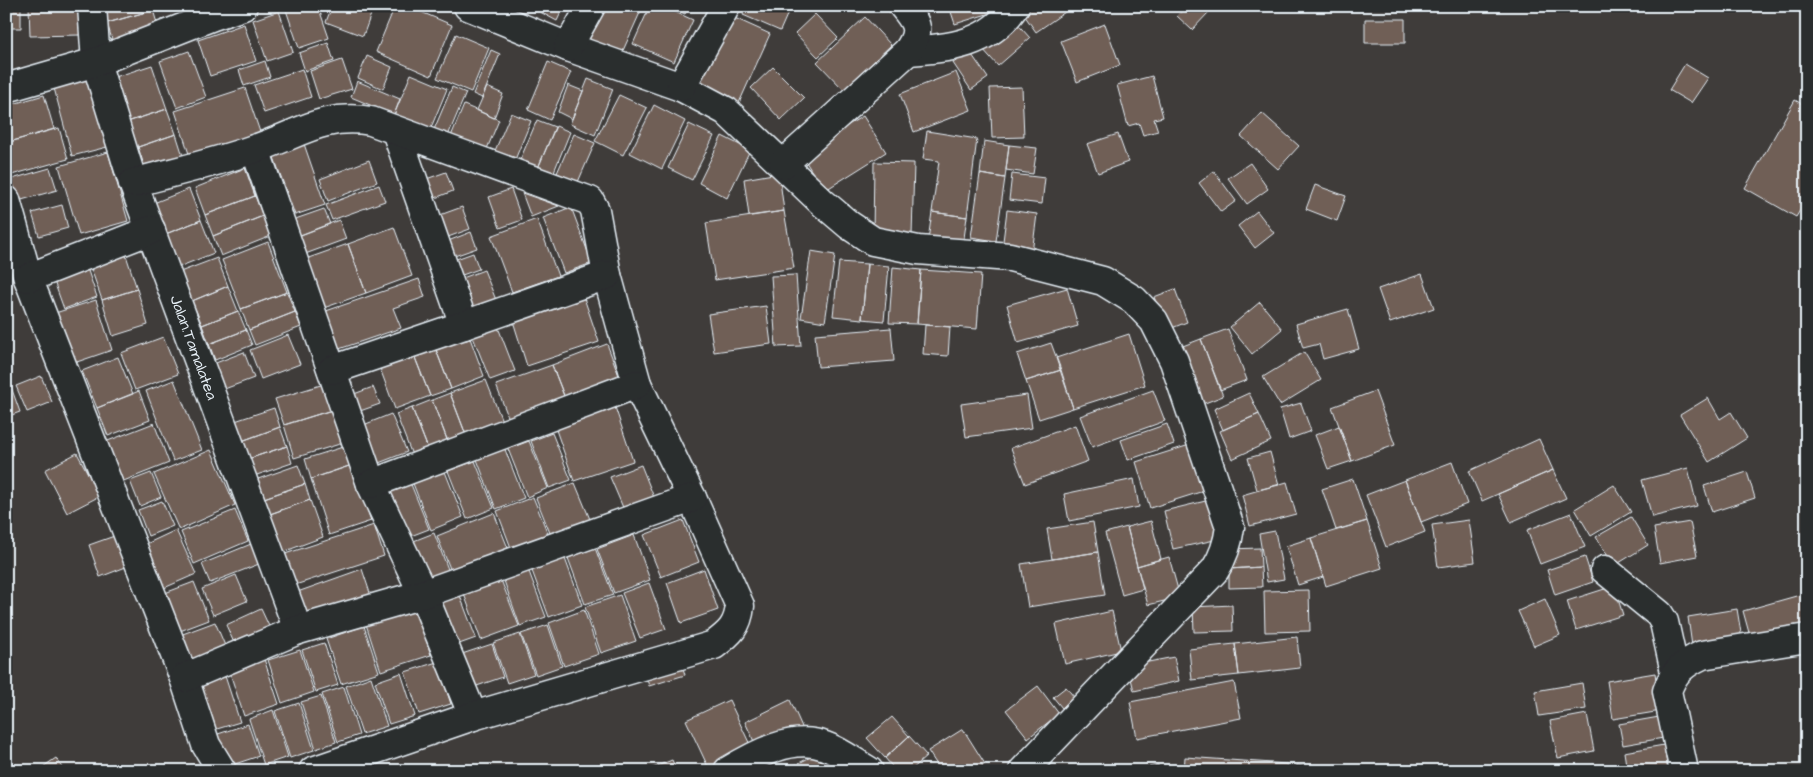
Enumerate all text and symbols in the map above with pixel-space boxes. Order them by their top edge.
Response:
street label: Jalan.Tamalatea [164,292,223,403]

